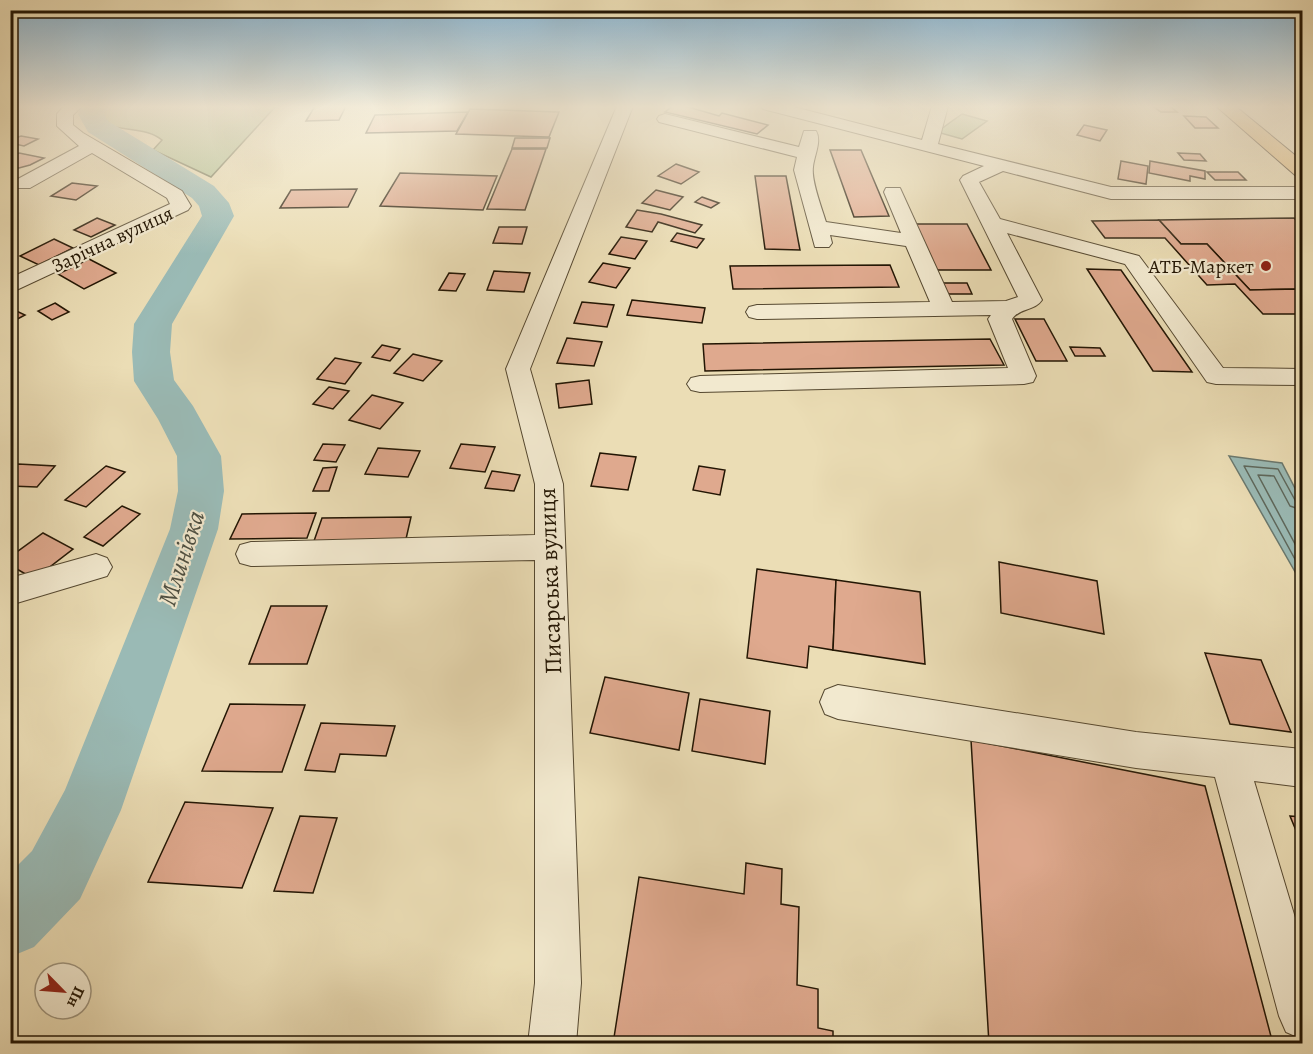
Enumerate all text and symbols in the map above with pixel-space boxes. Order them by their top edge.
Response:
street label: Зарічна вулиця [47,199,177,279]
place label: АТБ-Маркет [1148,253,1254,280]
marker: АТБ-Маркет [1259,259,1273,273]
street label: Писарська вулиця [531,487,569,675]
water label: Млинівка [150,506,213,610]
north arrow [33,961,93,1021]
text: Пн [61,983,90,1011]

